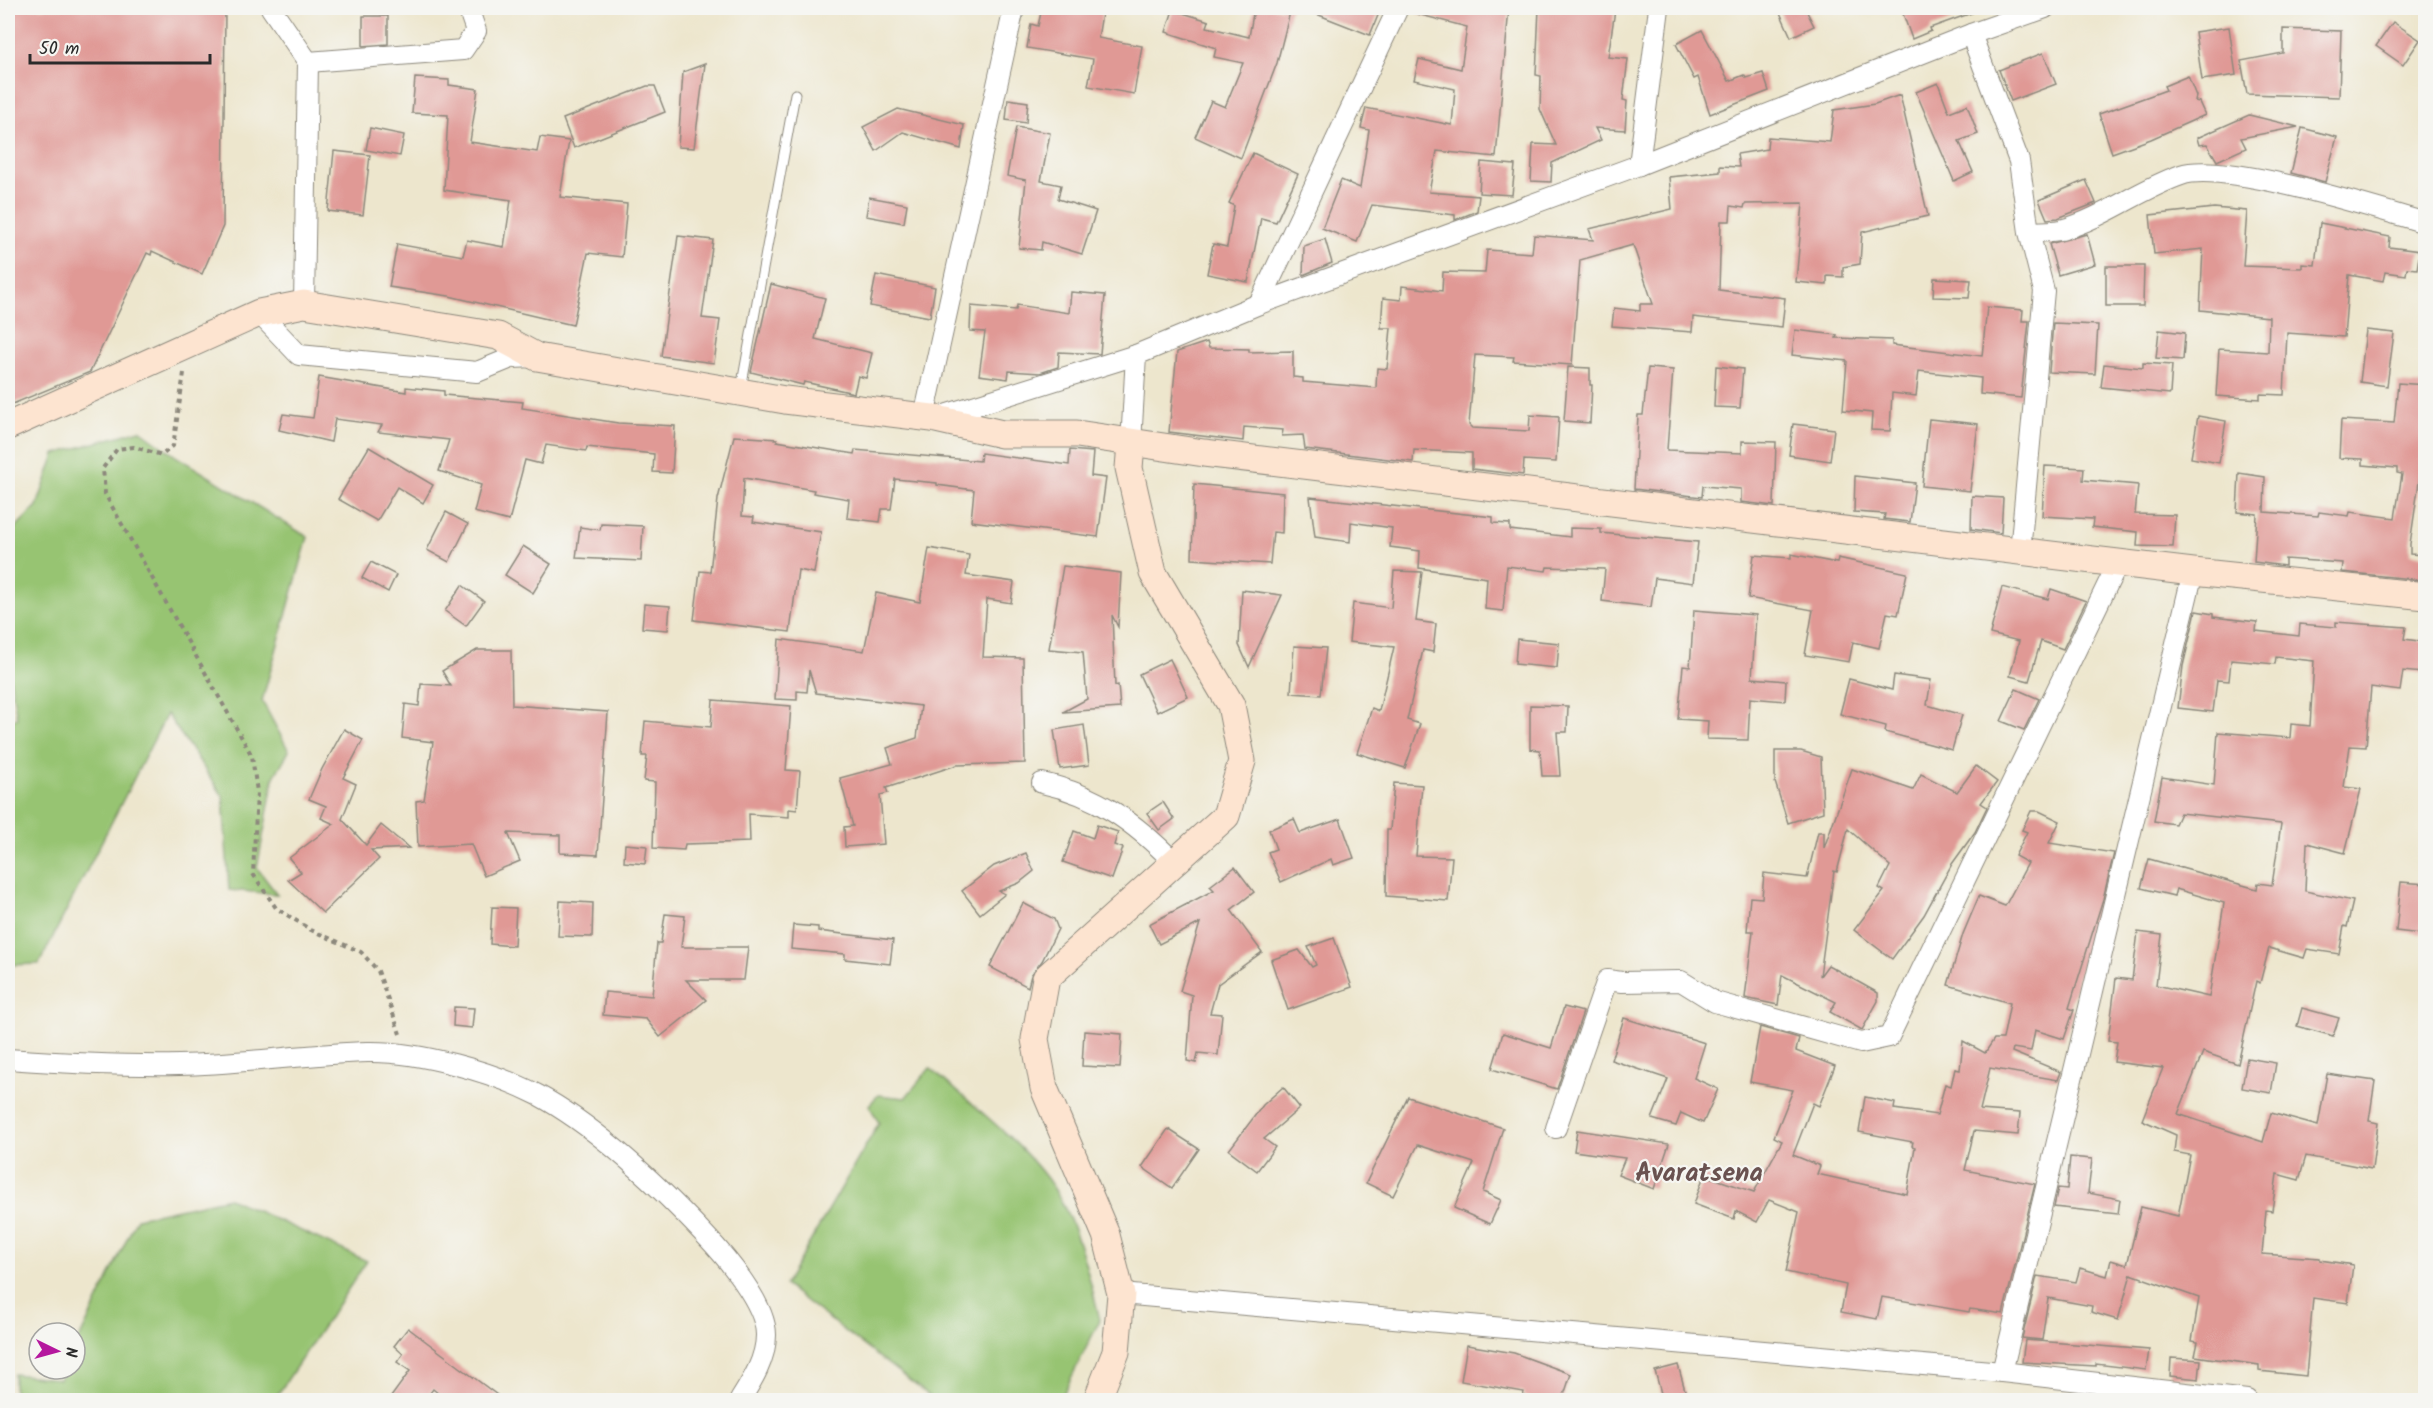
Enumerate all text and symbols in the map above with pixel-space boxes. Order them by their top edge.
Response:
scale bar [30,27,210,65]
text: 50 m [39,35,79,64]
district label: Avaratsena [1635,1153,1763,1195]
north arrow [27,1321,87,1381]
text: N [58,1346,83,1358]

